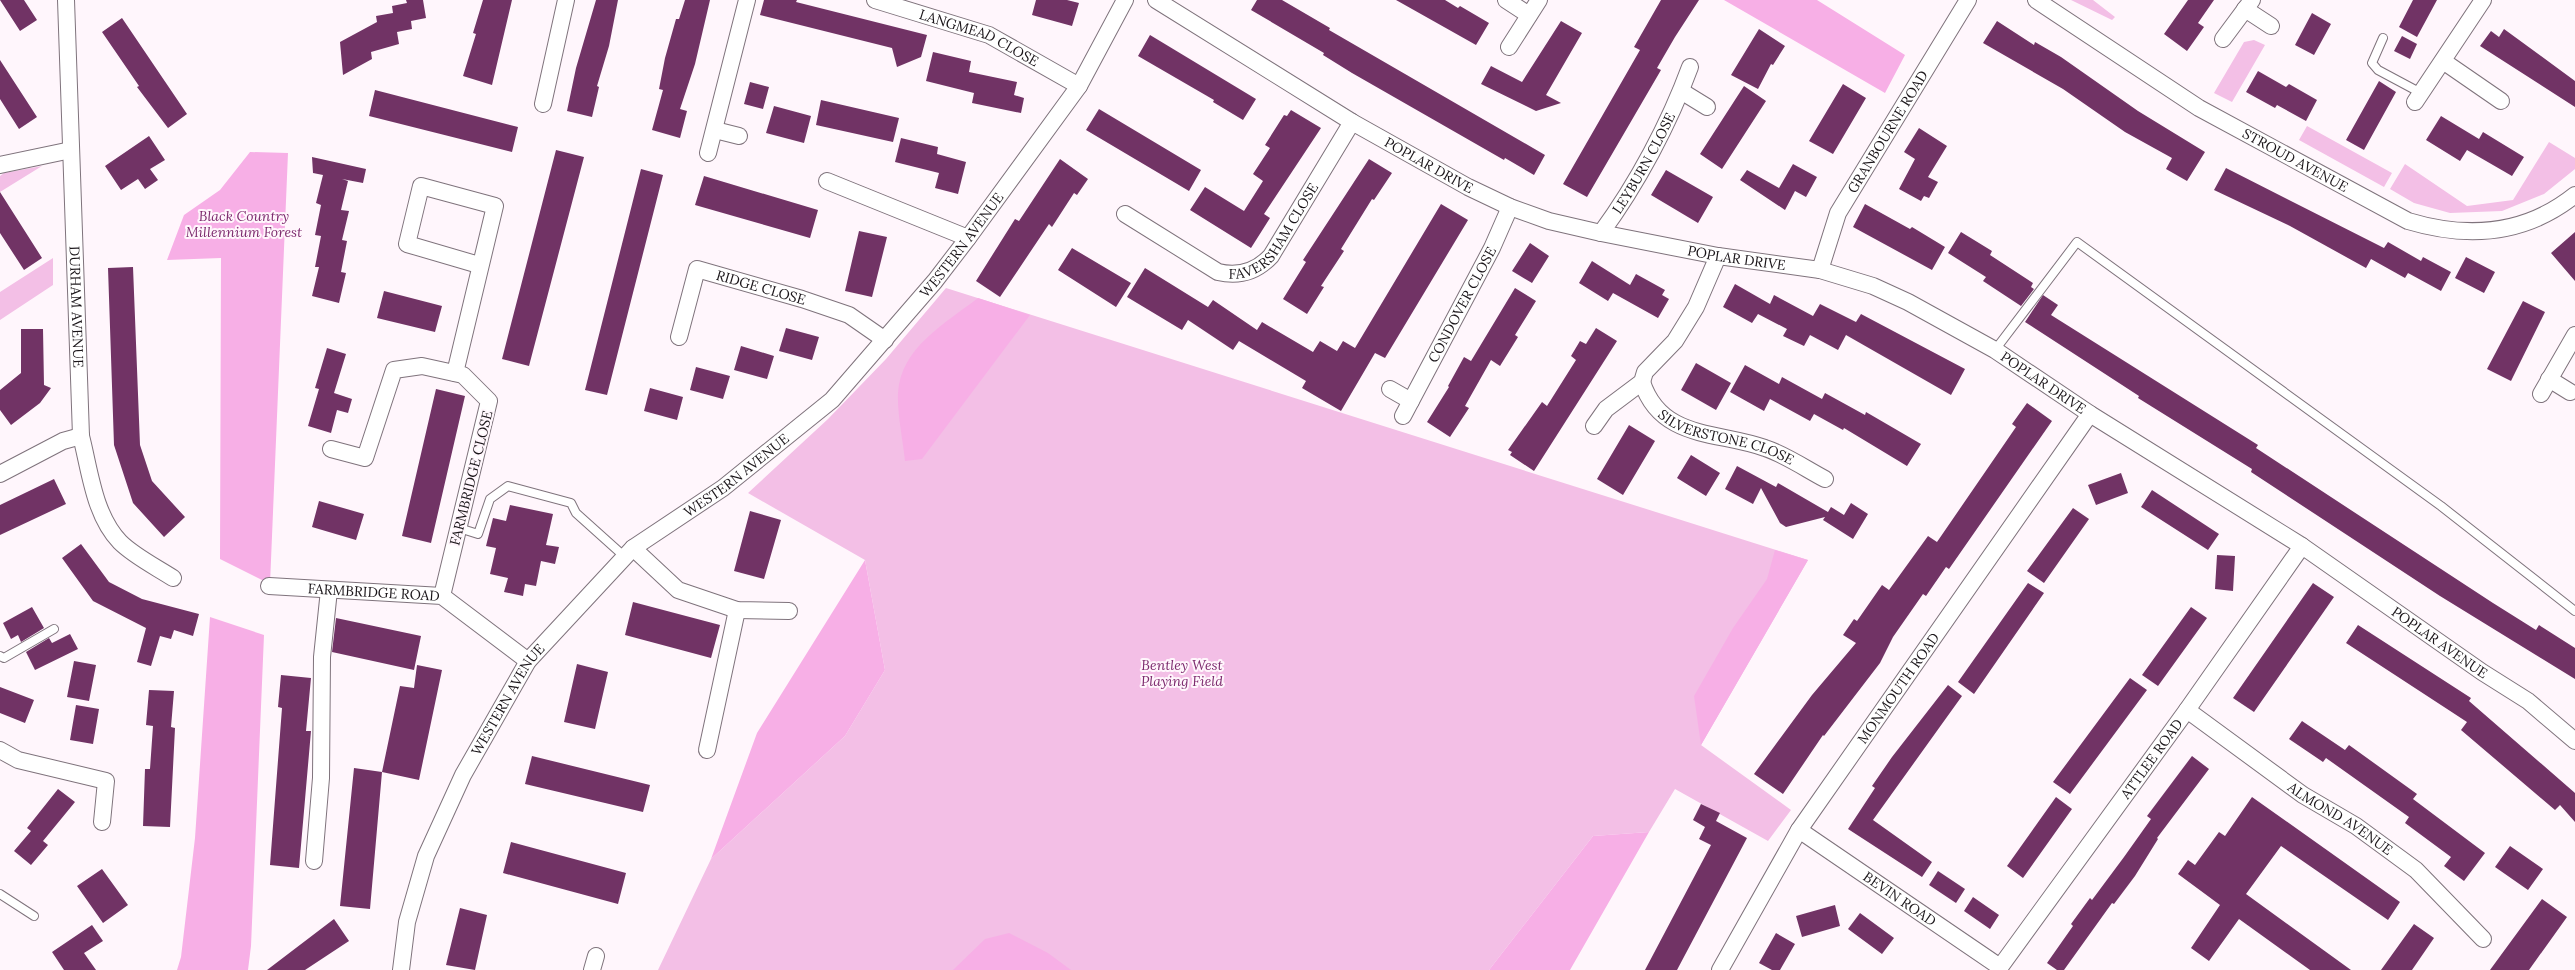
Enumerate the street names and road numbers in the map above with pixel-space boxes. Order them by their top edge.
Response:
street label: LANGMEAD CLOSE [917,5,1042,71]
street label: GRANBOURNE ROAD [1843,67,1932,196]
street label: LEYBURN CLOSE [1608,109,1679,217]
street label: STROUD AVENUE [2239,124,2351,196]
street label: POPLAR DRIVE [1381,133,1476,197]
street label: FAVERSHAM CLOSE [1228,179,1322,283]
street label: WESTERN AVENUE [916,189,1007,301]
street label: POPLAR DRIVE [1686,241,1787,274]
street label: CONDOVER CLOSE [1424,243,1500,366]
street label: DURHAM AVENUE [65,246,88,368]
street label: RIDGE CLOSE [714,266,808,309]
street label: POPLAR DRIVE [1997,347,2090,418]
street label: SILVERSTONE CLOSE [1654,405,1797,469]
street label: FARMBRIDGE CLOSE [446,408,497,547]
street label: WESTERN AVENUE [680,429,793,521]
street label: FARMBRIDGE ROAD [307,579,440,605]
street label: POPLAR AVENUE [2388,603,2491,683]
street label: MONMOUTH ROAD [1853,629,1943,747]
street label: WESTERN AVENUE [467,640,549,758]
street label: ATTLEE ROAD [2116,715,2187,803]
street label: ALMOND AVENUE [2284,777,2397,859]
street label: BEVIN ROAD [1860,867,1940,930]

